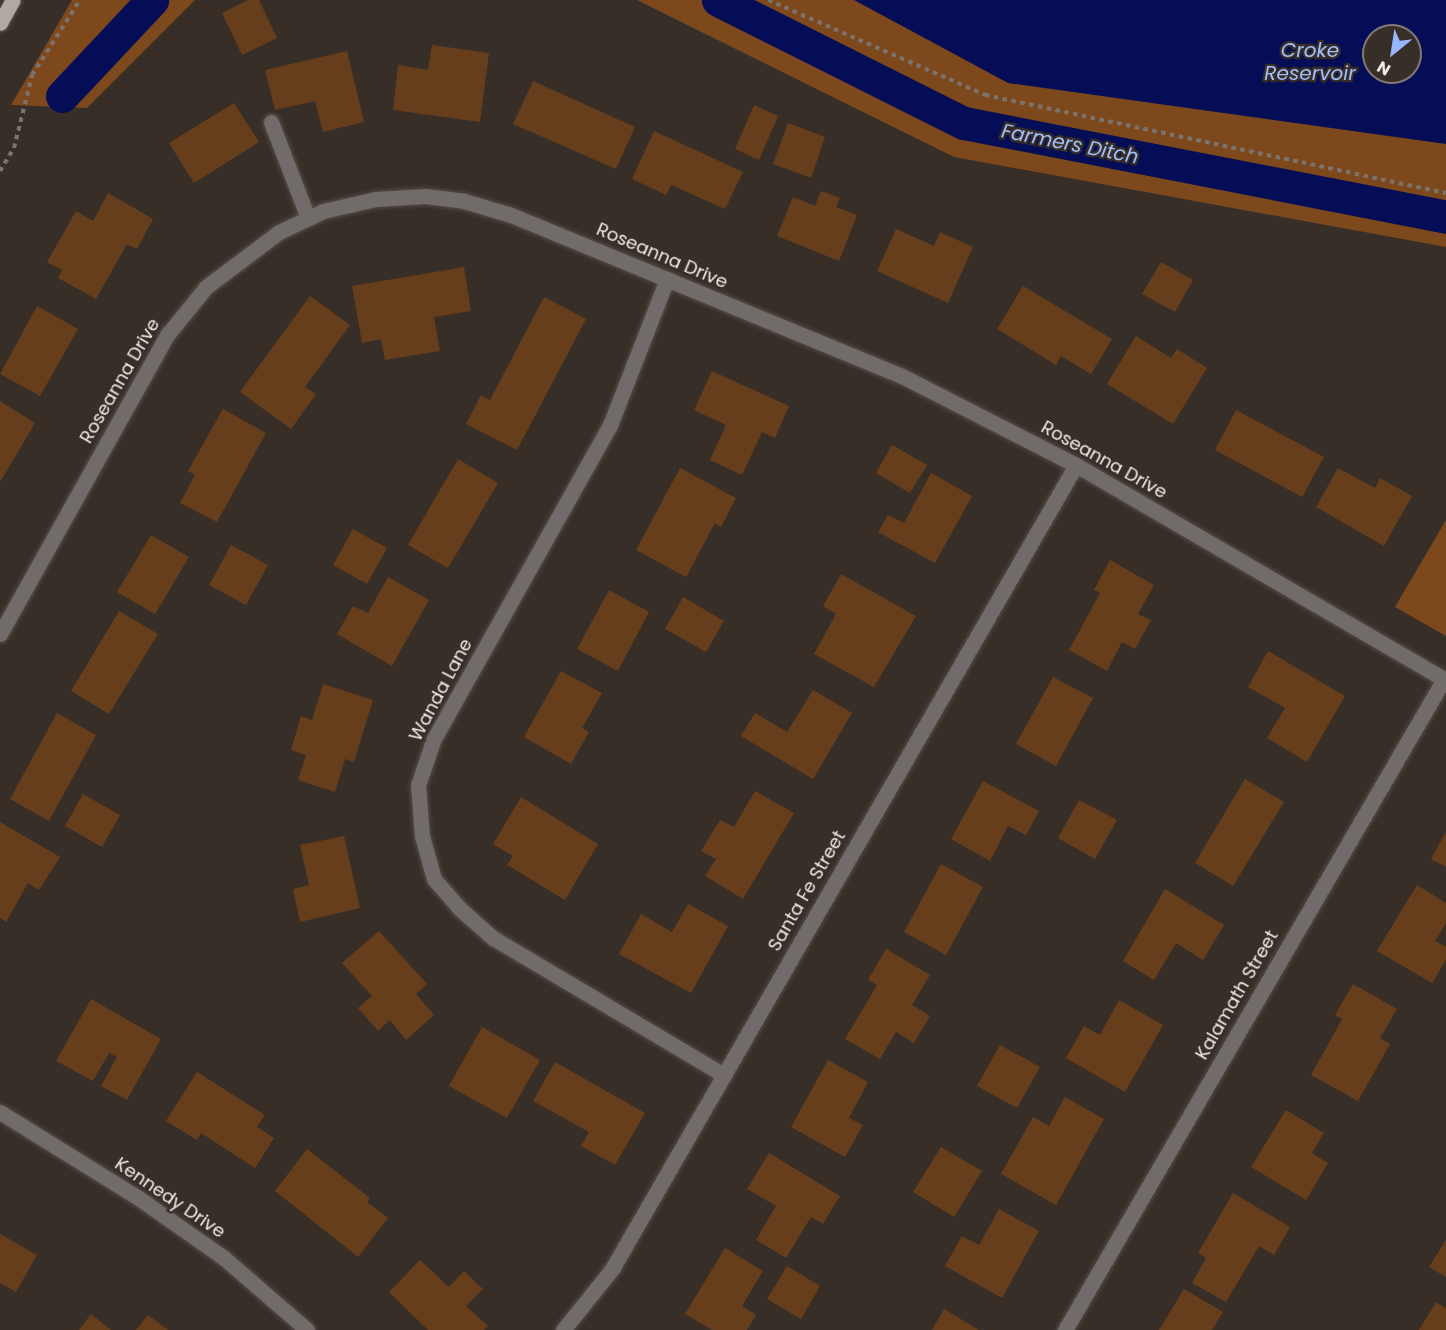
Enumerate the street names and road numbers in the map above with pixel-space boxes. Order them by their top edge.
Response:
street label: Roseanna Drive [593,219,731,293]
street label: Roseanna Drive [76,315,164,447]
street label: Roseanna Drive [1037,417,1171,503]
street label: Wanda Lane [405,635,477,745]
street label: Santa Fe Street [764,827,850,955]
street label: Kalamath Street [1191,926,1283,1064]
street label: Kennedy Drive [111,1153,229,1243]

